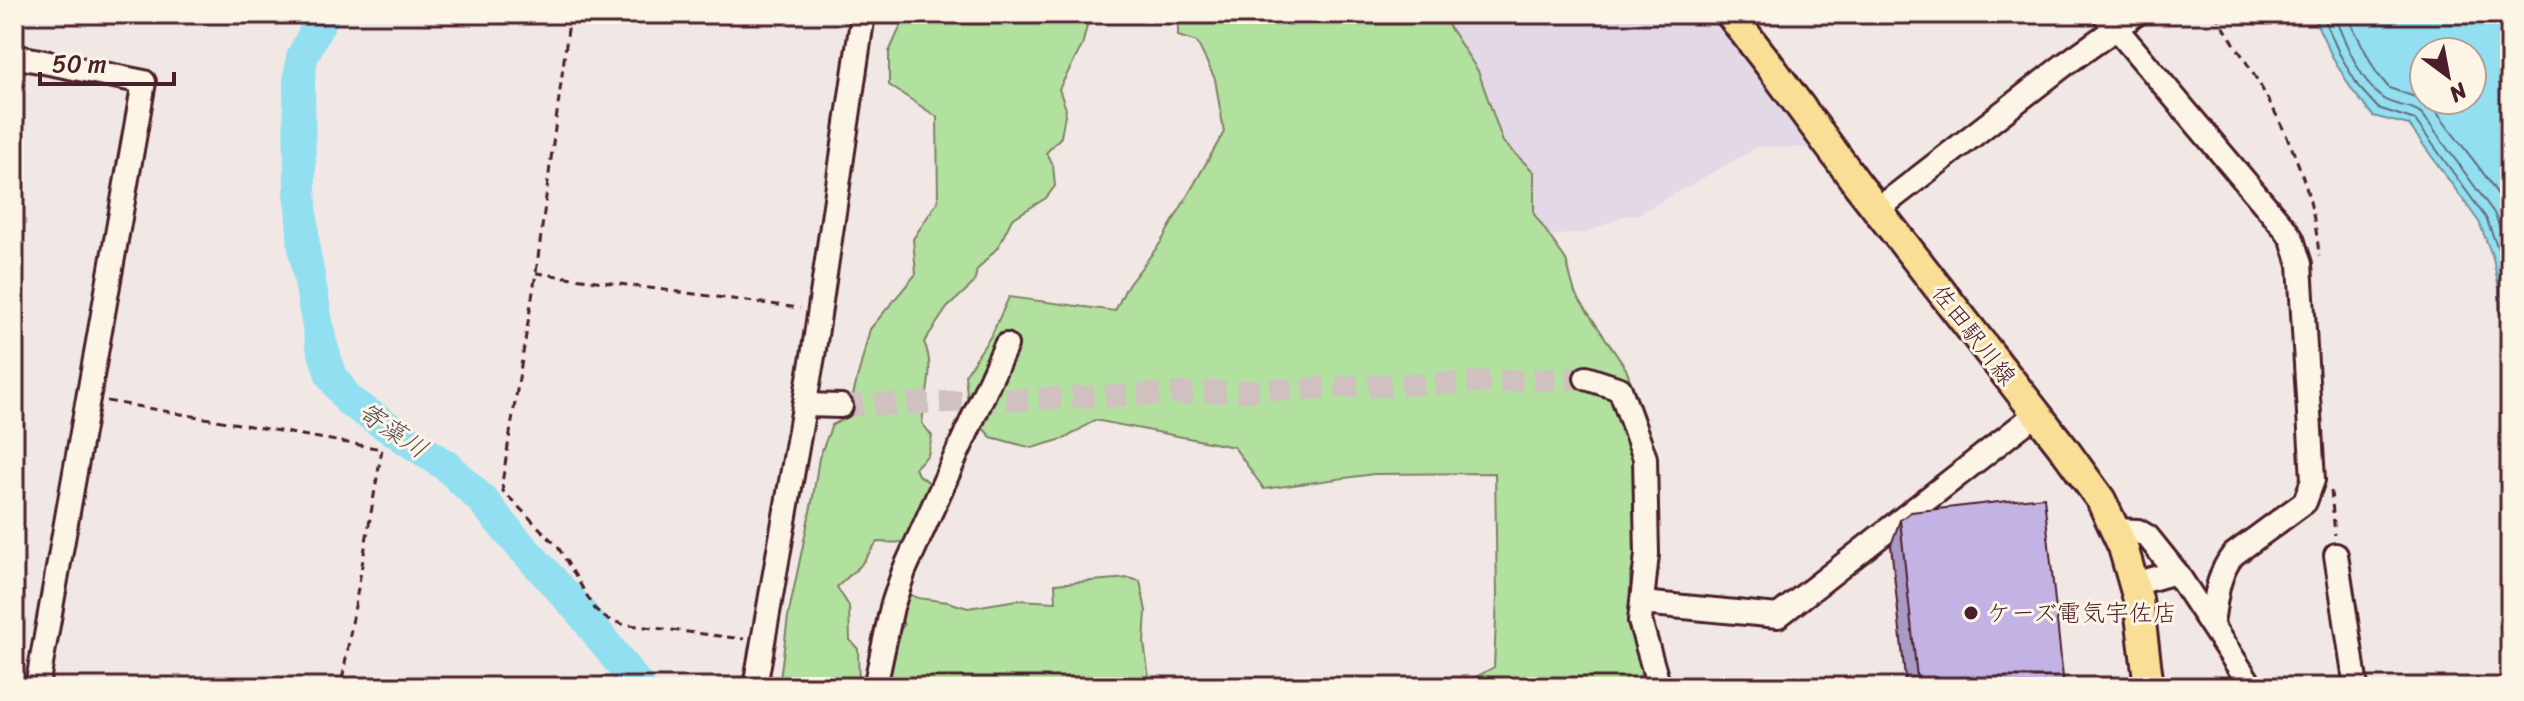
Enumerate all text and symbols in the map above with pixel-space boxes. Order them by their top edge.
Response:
scale bar [40,36,174,86]
north arrow [2408,36,2488,116]
text: 50 m [52,43,107,85]
text: N [2441,71,2476,114]
street label: 佐田駅川線 [1921,275,2027,395]
water label: 寄藻川 [348,389,438,471]
place label: ケーズ電気宇佐店 [1987,592,2177,634]
marker: ケーズ電気宇佐店 [1962,604,1980,622]

